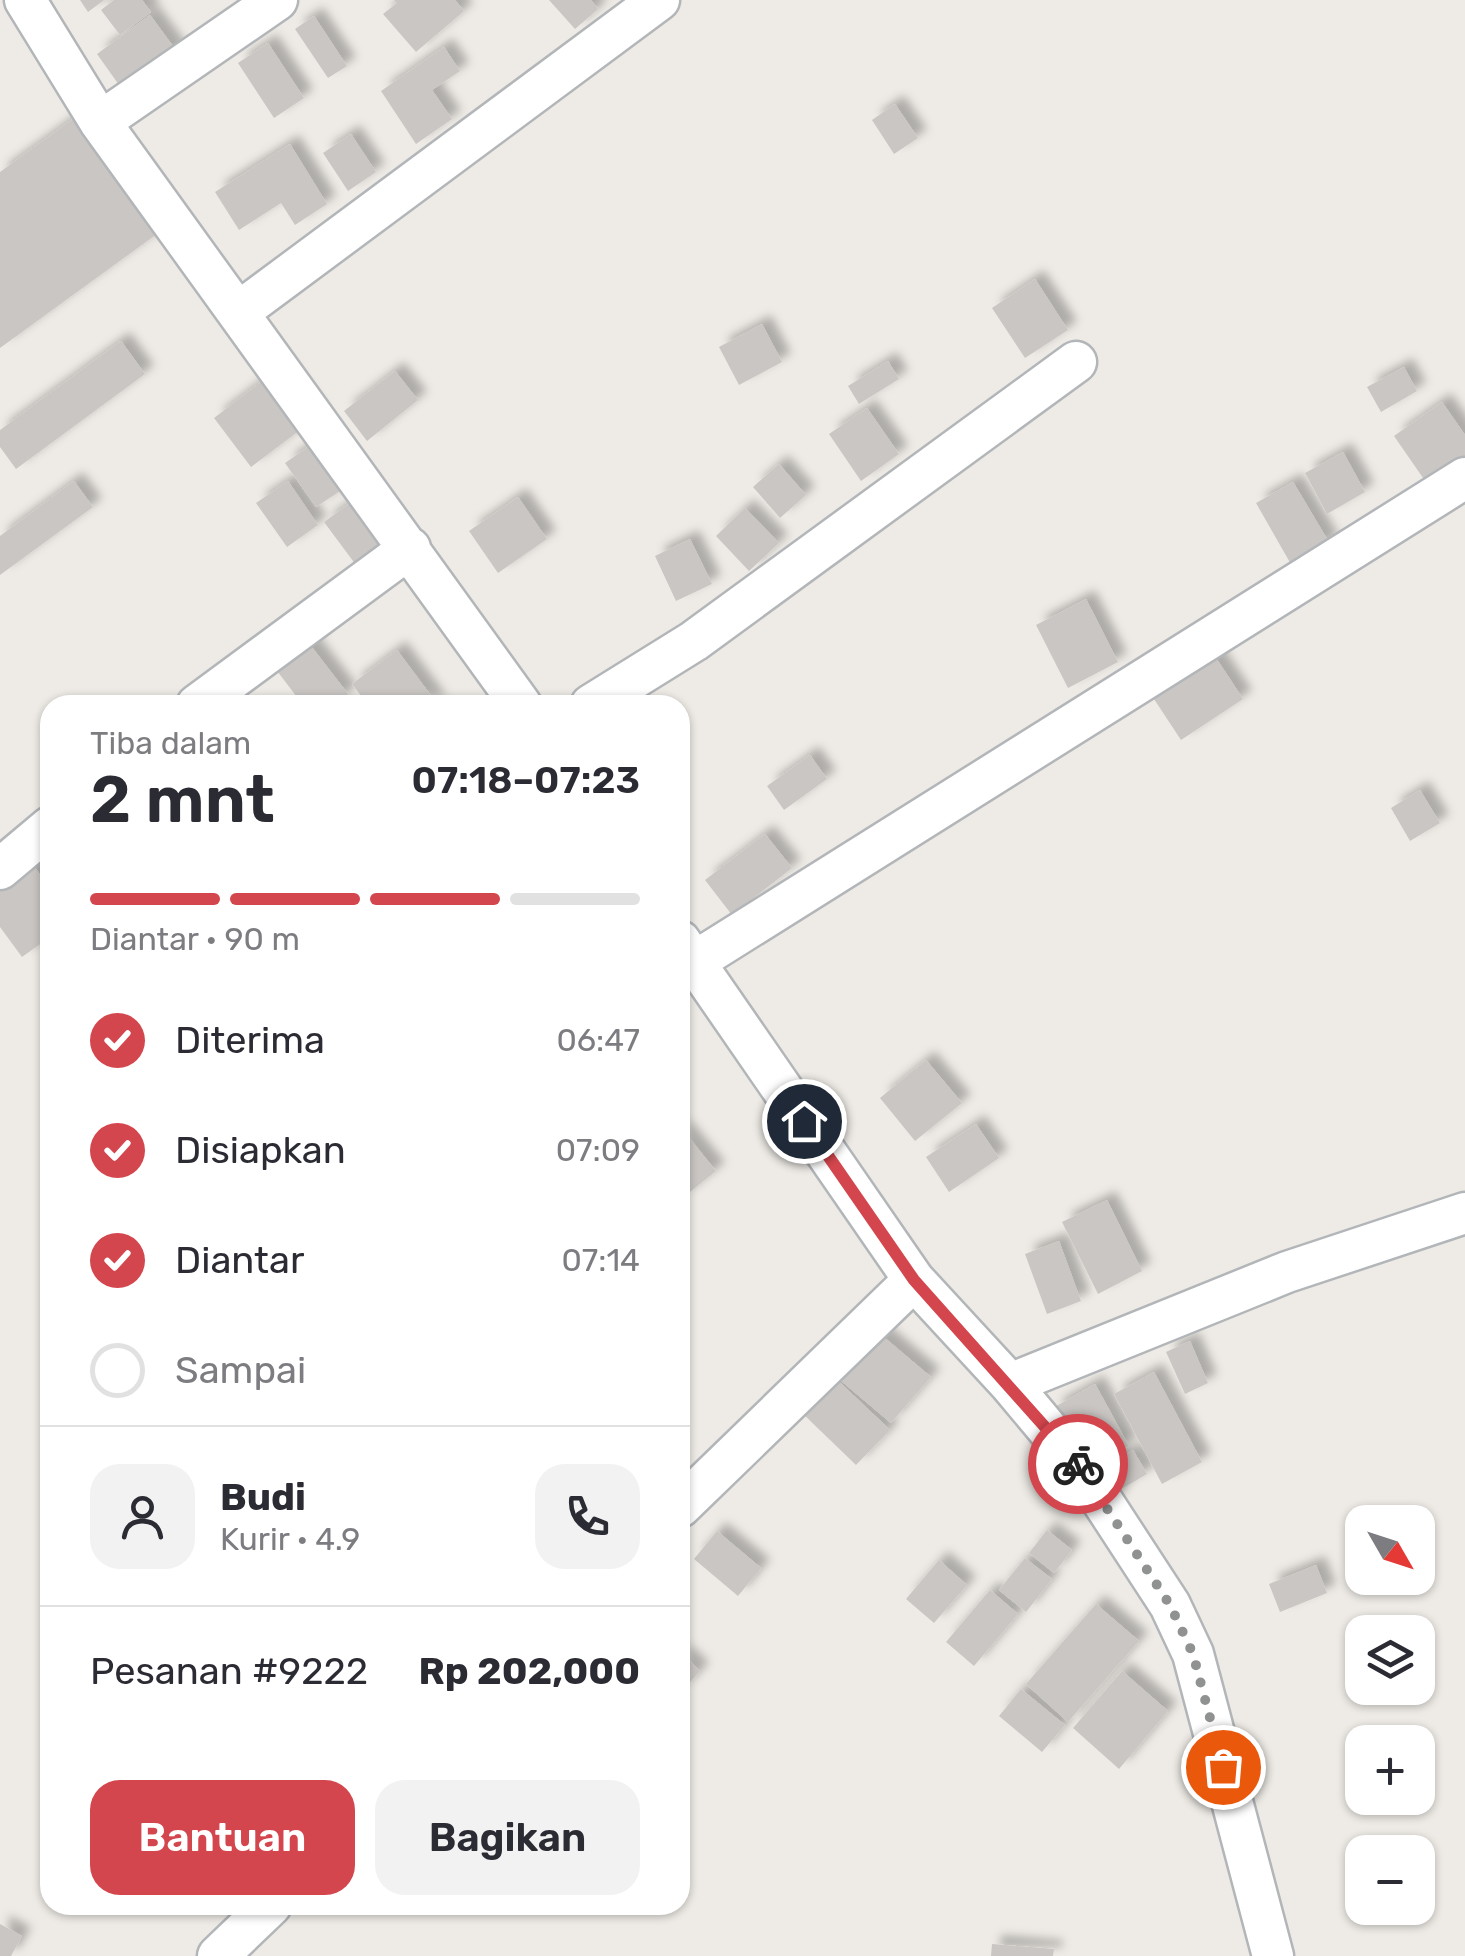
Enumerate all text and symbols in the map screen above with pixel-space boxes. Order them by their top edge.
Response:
text: Tiba dalam [90,724,251,762]
text: 07:18–07:23 [412,757,640,803]
text: 2 mnt [90,761,275,838]
text: Diantar · 90 m [90,920,300,958]
icon: check [90,1013,145,1068]
text: Diterima [175,1017,325,1063]
text: 06:47 [556,1021,640,1059]
pin [762,1079,847,1164]
icon: home [777,1094,832,1149]
icon: check [90,1123,145,1178]
text: Disiapkan [175,1127,346,1173]
text: 07:09 [556,1131,640,1169]
icon: check [90,1233,145,1288]
text: Diantar [175,1237,304,1283]
text: 07:14 [562,1241,640,1279]
text: Sampai [175,1347,306,1393]
courier [1028,1414,1128,1514]
icon: bike [1051,1437,1106,1492]
button: person [90,1464,195,1569]
button: phone [535,1464,640,1569]
text: Budi [220,1474,306,1520]
north arrow [1345,1505,1435,1595]
map controls [1345,1505,1435,1925]
text: Kurir · 4.9 [220,1520,360,1558]
button: layers [1345,1615,1435,1705]
text: Pesanan #9222 [90,1648,368,1694]
text: Rp 202,000 [419,1648,640,1694]
pin [1181,1725,1266,1810]
button: + [1345,1725,1435,1815]
icon: bag [1196,1740,1251,1795]
button: Bantuan [90,1780,355,1895]
button: Bagikan [375,1780,640,1895]
button: − [1345,1835,1435,1925]

